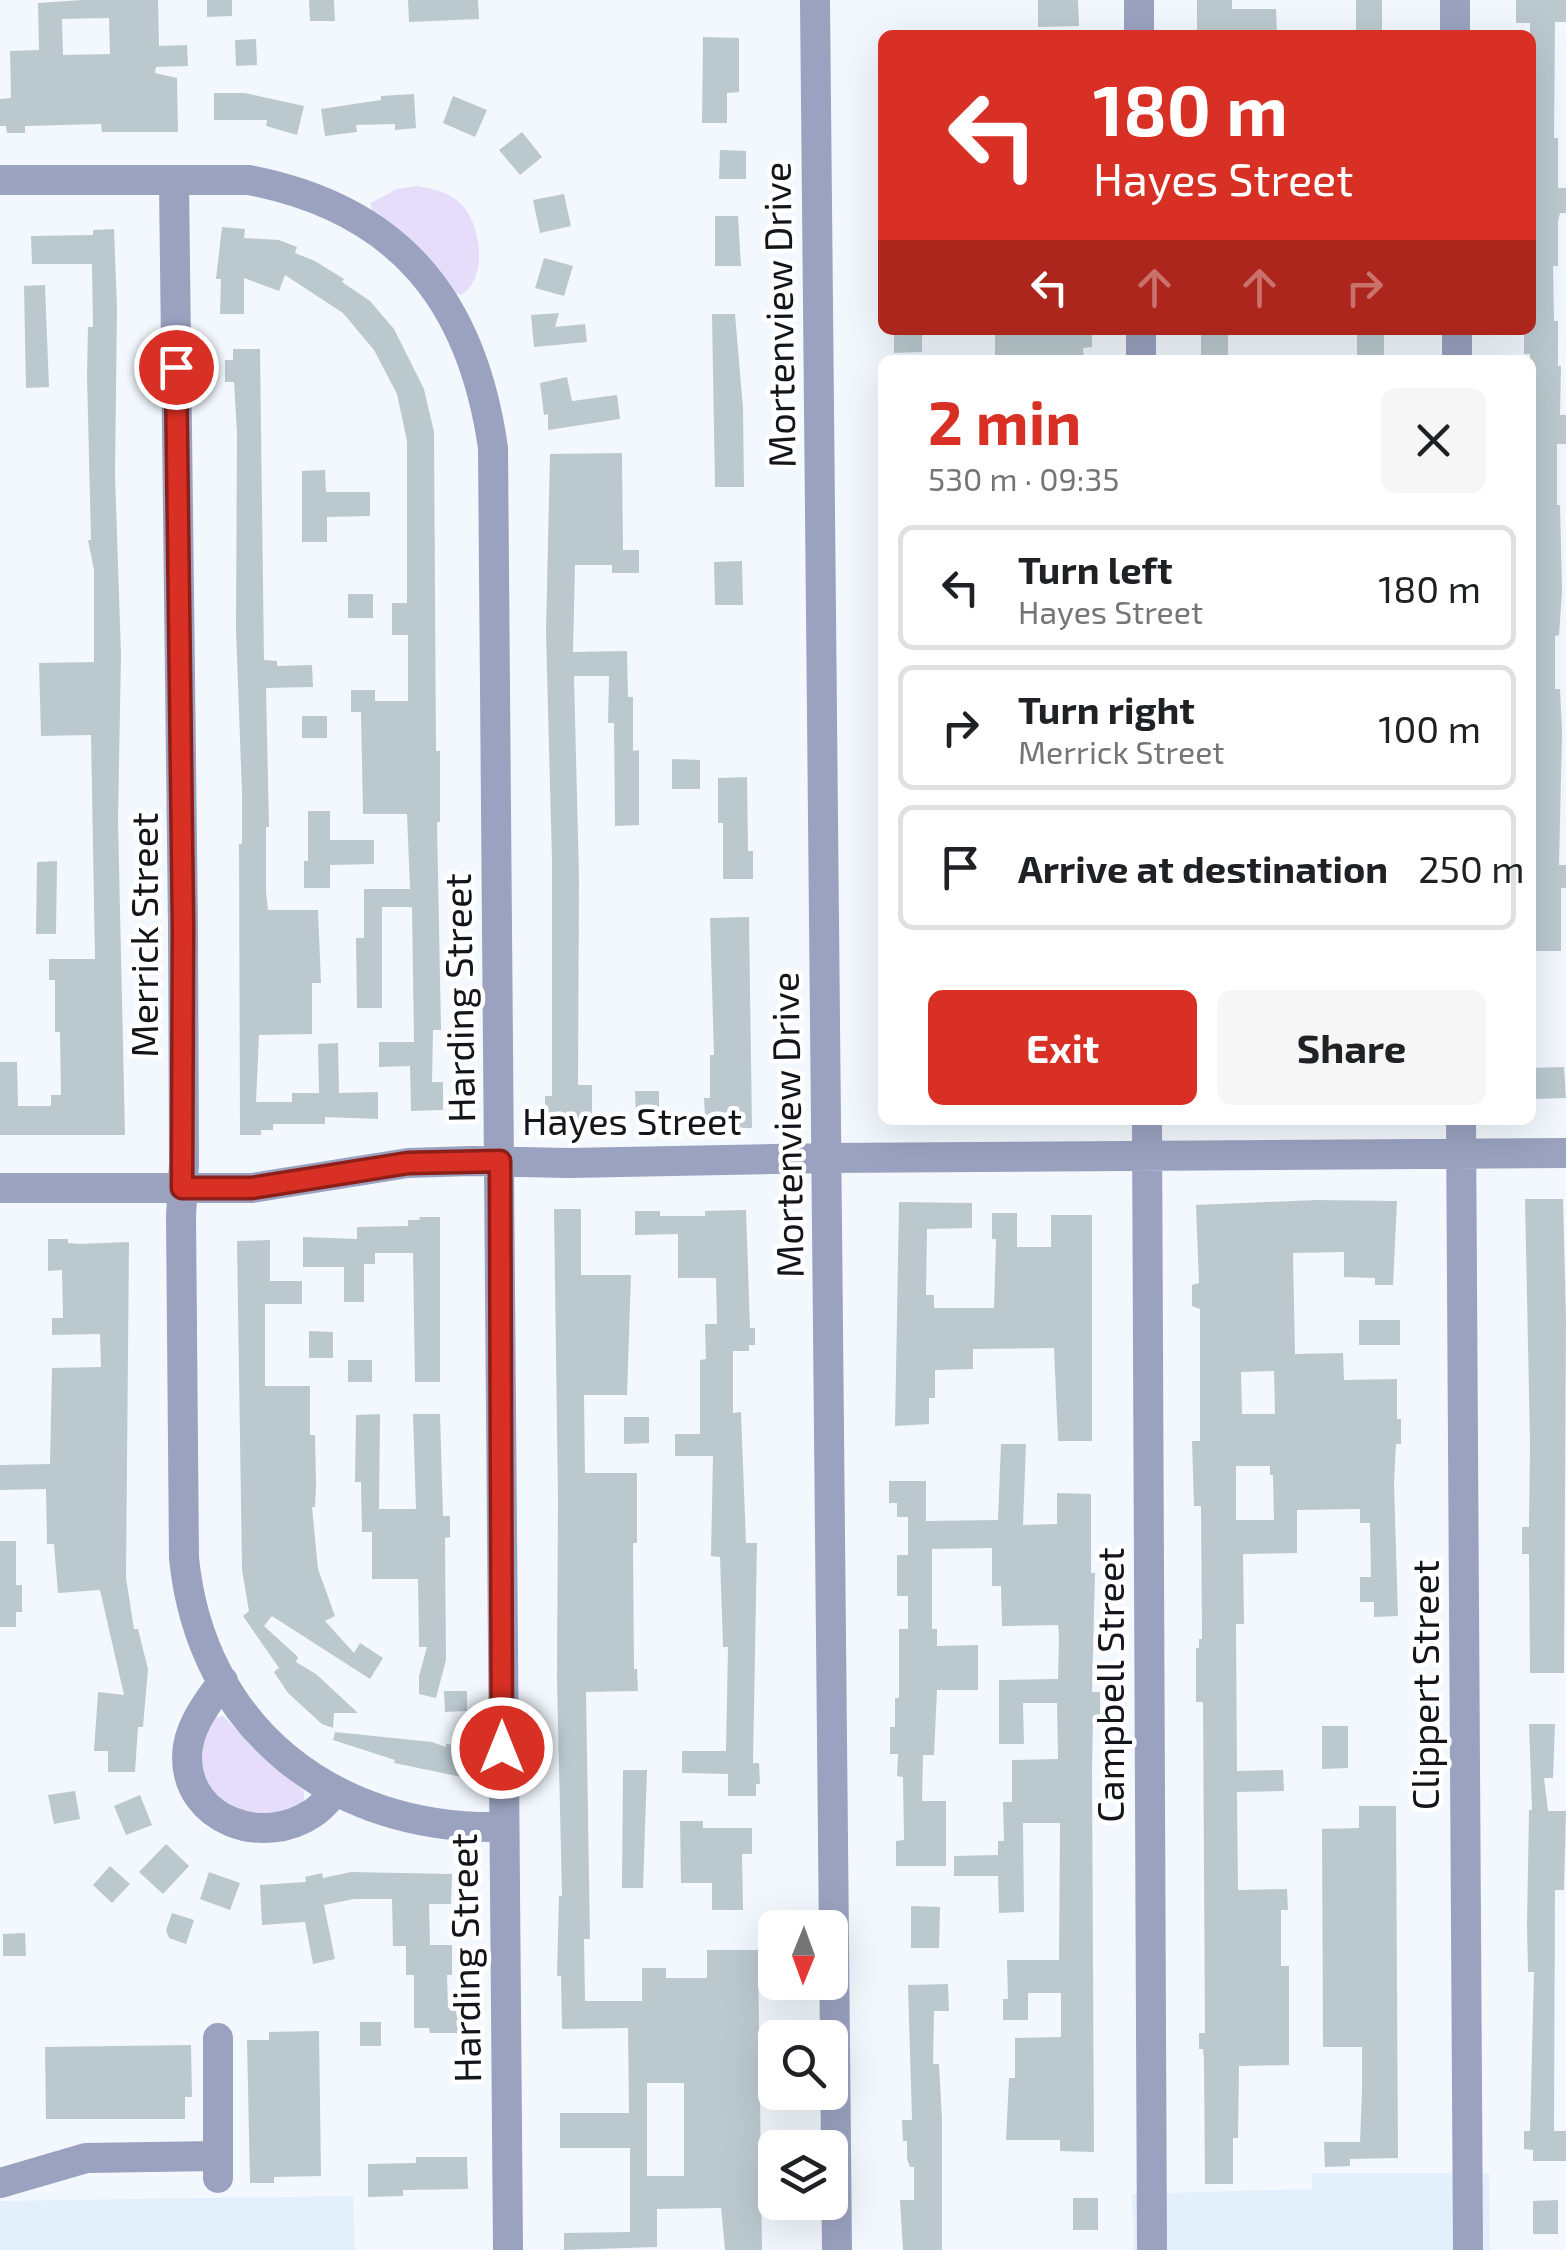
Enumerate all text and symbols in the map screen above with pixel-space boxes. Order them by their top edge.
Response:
text: 180 m [1093,66,1288,150]
icon: left [928,70,1058,200]
text: Hayes Street [1093,151,1353,205]
street label: Mortenview Drive [752,161,804,469]
icon: left [1022,260,1077,315]
icon: ahead [1127,260,1182,315]
icon: ahead [1232,260,1287,315]
icon: right [1337,260,1392,315]
pin [134,325,219,410]
icon: arrive [149,340,204,395]
text: 2 min [928,385,1081,457]
button: close [1381,388,1486,493]
text: 530 m · 09:35 [928,459,1119,497]
text: Turn left [1018,546,1173,592]
icon: left [933,560,988,615]
text: 180 m [1378,565,1481,611]
text: Hayes Street [1018,592,1203,630]
text: Turn right [1018,686,1195,732]
icon: right [933,700,988,755]
text: 100 m [1378,705,1481,751]
text: Merrick Street [1018,732,1225,770]
street label: Merrick Street [120,812,166,1058]
icon: arrive [933,840,988,895]
text: Arrive at destination [1018,845,1388,891]
text: 250 m [1418,845,1525,891]
street label: Harding Street [433,873,483,1123]
street label: Mortenview Drive [760,971,812,1279]
button: Exit [928,990,1197,1105]
button: Share [1217,990,1486,1105]
street label: Hayes Street [522,1097,742,1143]
street label: Campbell Street [1086,1547,1132,1823]
street label: Clippert Street [1401,1560,1447,1810]
position arrow [450,1696,554,1800]
street label: Harding Street [439,1833,489,2083]
north arrow [758,1910,848,2000]
map controls [758,1910,848,2220]
button: search [758,2020,848,2110]
button: layers [758,2130,848,2220]

